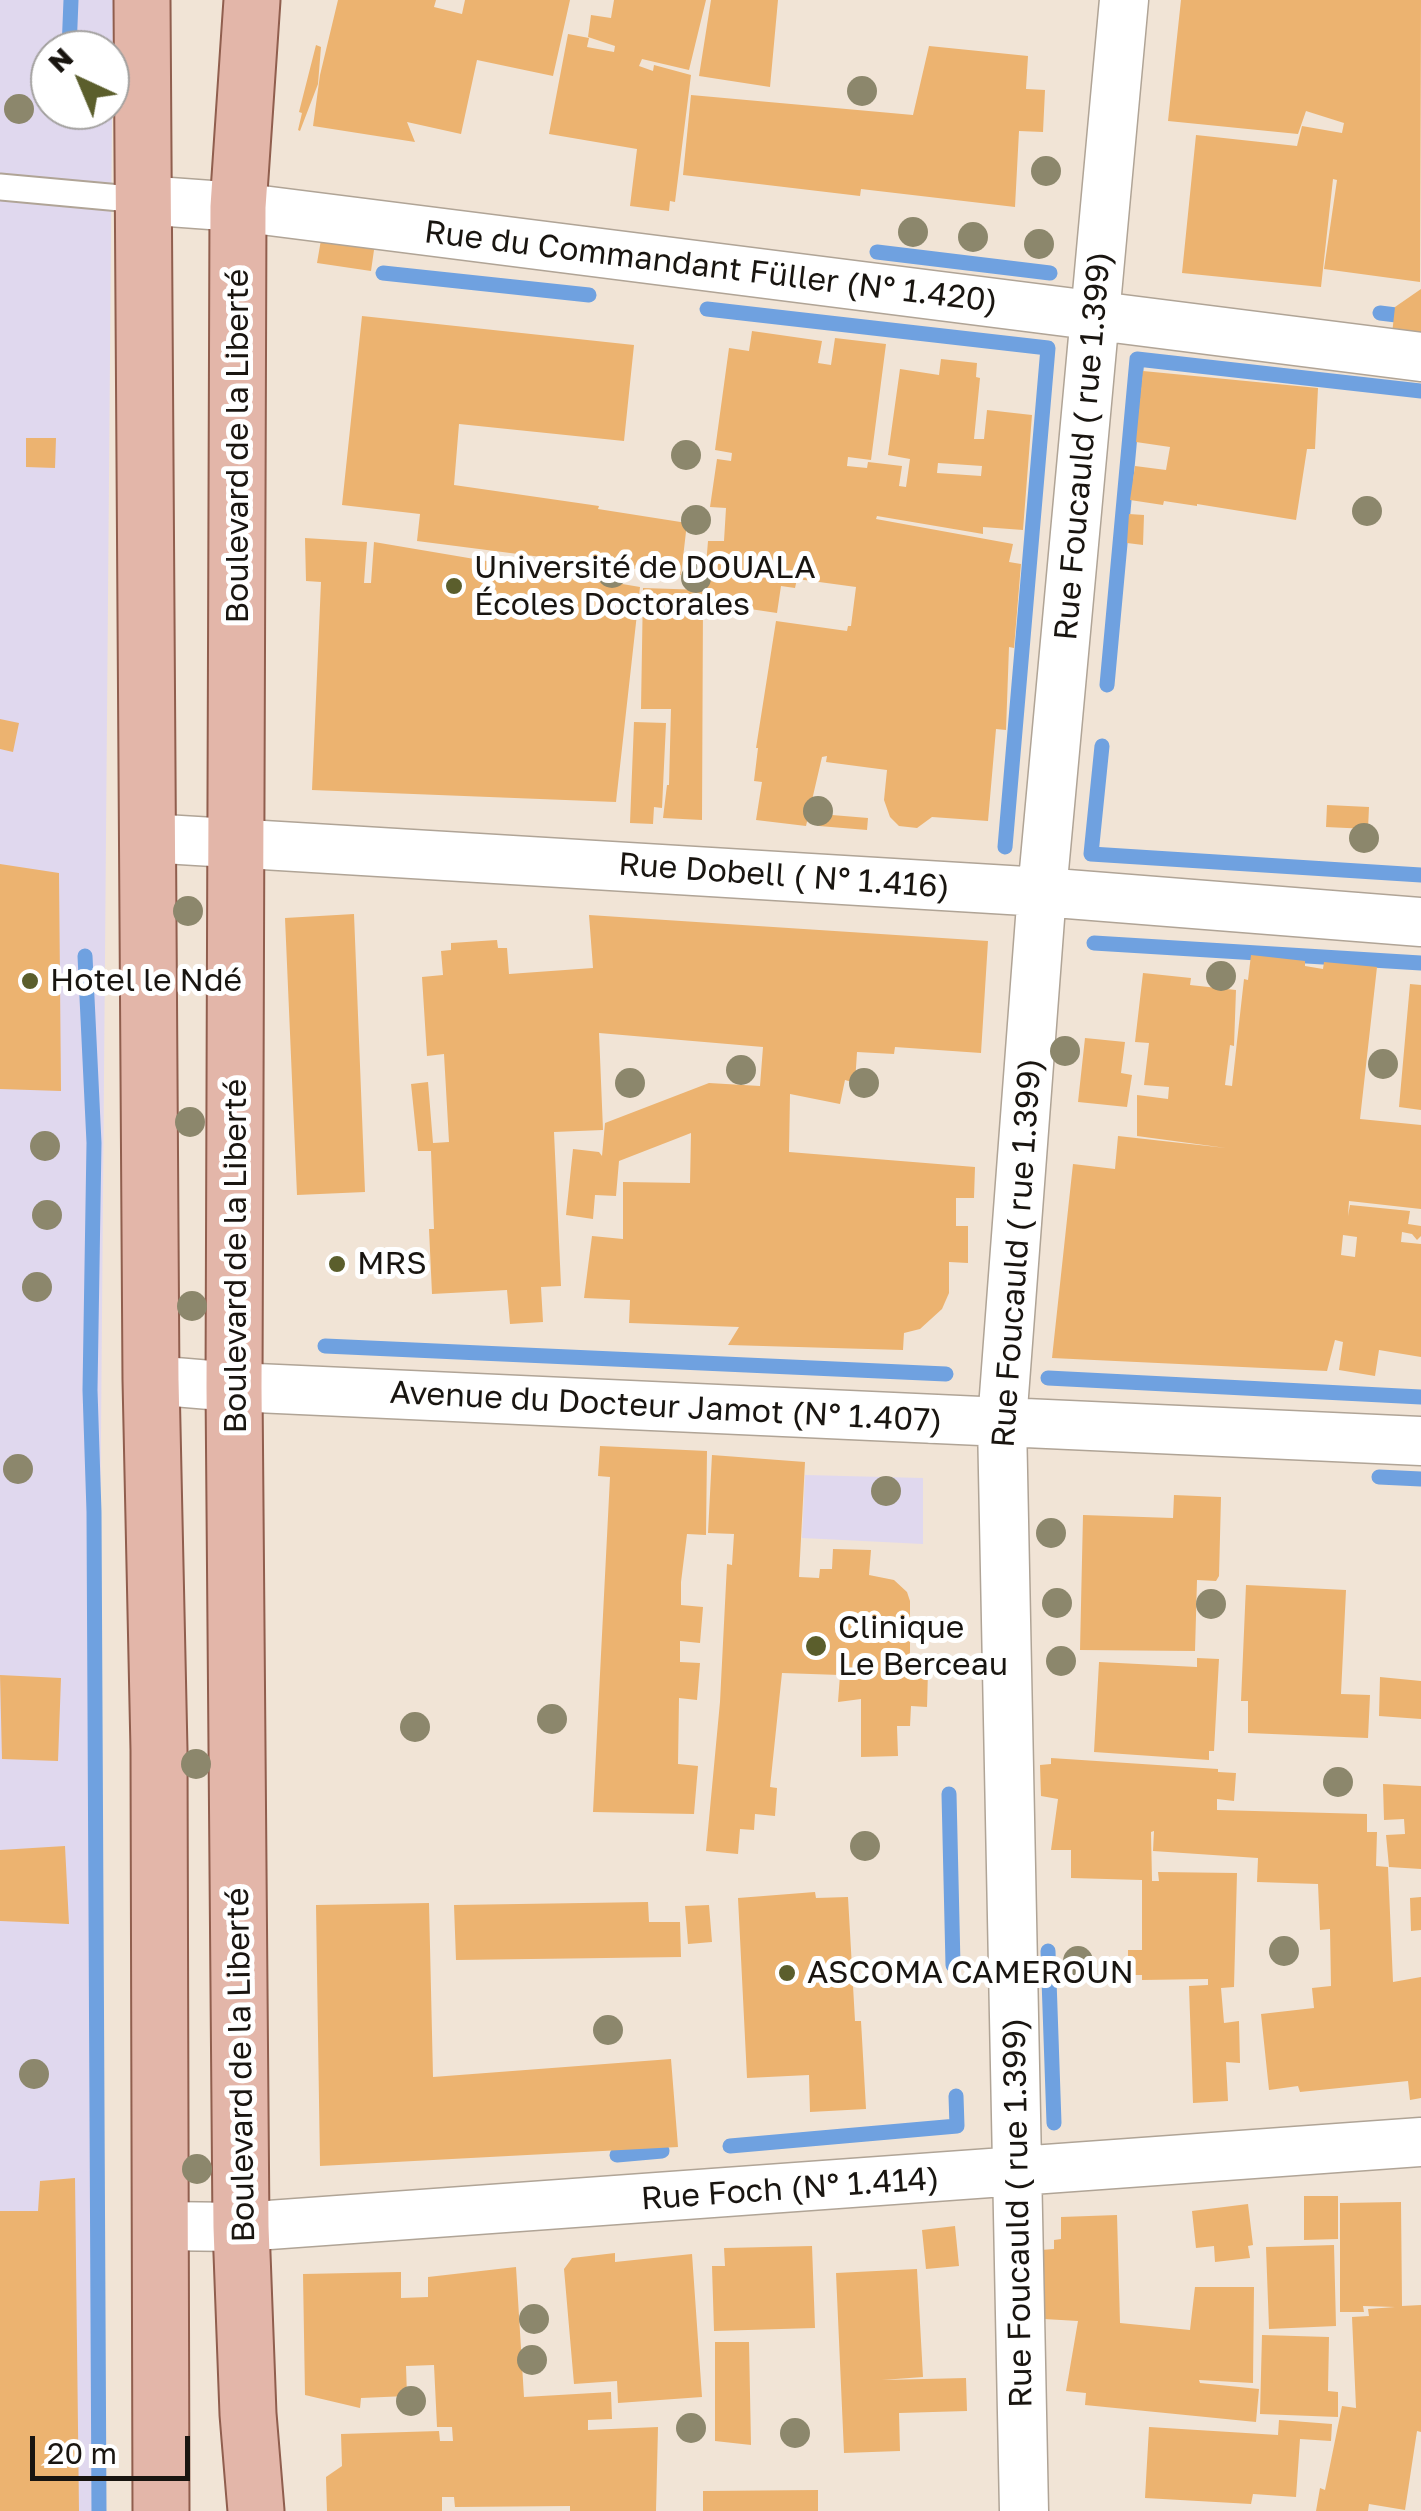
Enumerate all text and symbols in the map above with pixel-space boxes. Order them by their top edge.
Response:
north arrow [30,30,130,130]
text: N [41,40,79,79]
street label: Rue du Commandant Füller (N° 1.420) [422,213,1000,321]
street label: Rue Foucauld ( rue 1.399) [1047,250,1119,642]
street label: Boulevard de la Liberté [219,269,257,623]
place label: Université de DOUALA Écoles Doctorales [474,549,816,624]
marker: Université de DOUALA Écoles Doctorales [443,575,465,597]
street label: Rue Dobell ( N° 1.416) [617,845,951,907]
place label: Hotel le Ndé [50,962,242,1000]
marker: Hotel le Ndé [19,970,41,992]
street label: Rue Foucauld ( rue 1.399) [984,1057,1050,1449]
street label: Boulevard de la Liberté [217,1079,255,1433]
place label: MRS [357,1245,427,1283]
marker: MRS [326,1253,348,1275]
street label: Avenue du Docteur Jamot (N° 1.407) [389,1373,943,1441]
place label: Clinique Le Berceau [838,1609,1008,1684]
marker: Clinique Le Berceau [803,1633,829,1659]
street label: Boulevard de la Liberté [219,1887,263,2243]
place label: ASCOMA CAMEROUN [807,1954,1134,1992]
marker: ASCOMA CAMEROUN [776,1962,798,1984]
street label: Rue Foucauld ( rue 1.399) [995,2018,1041,2408]
street label: Rue Foch (N° 1.414) [640,2159,940,2219]
scale bar [35,2416,195,2478]
text: 20 m [47,2435,117,2471]

